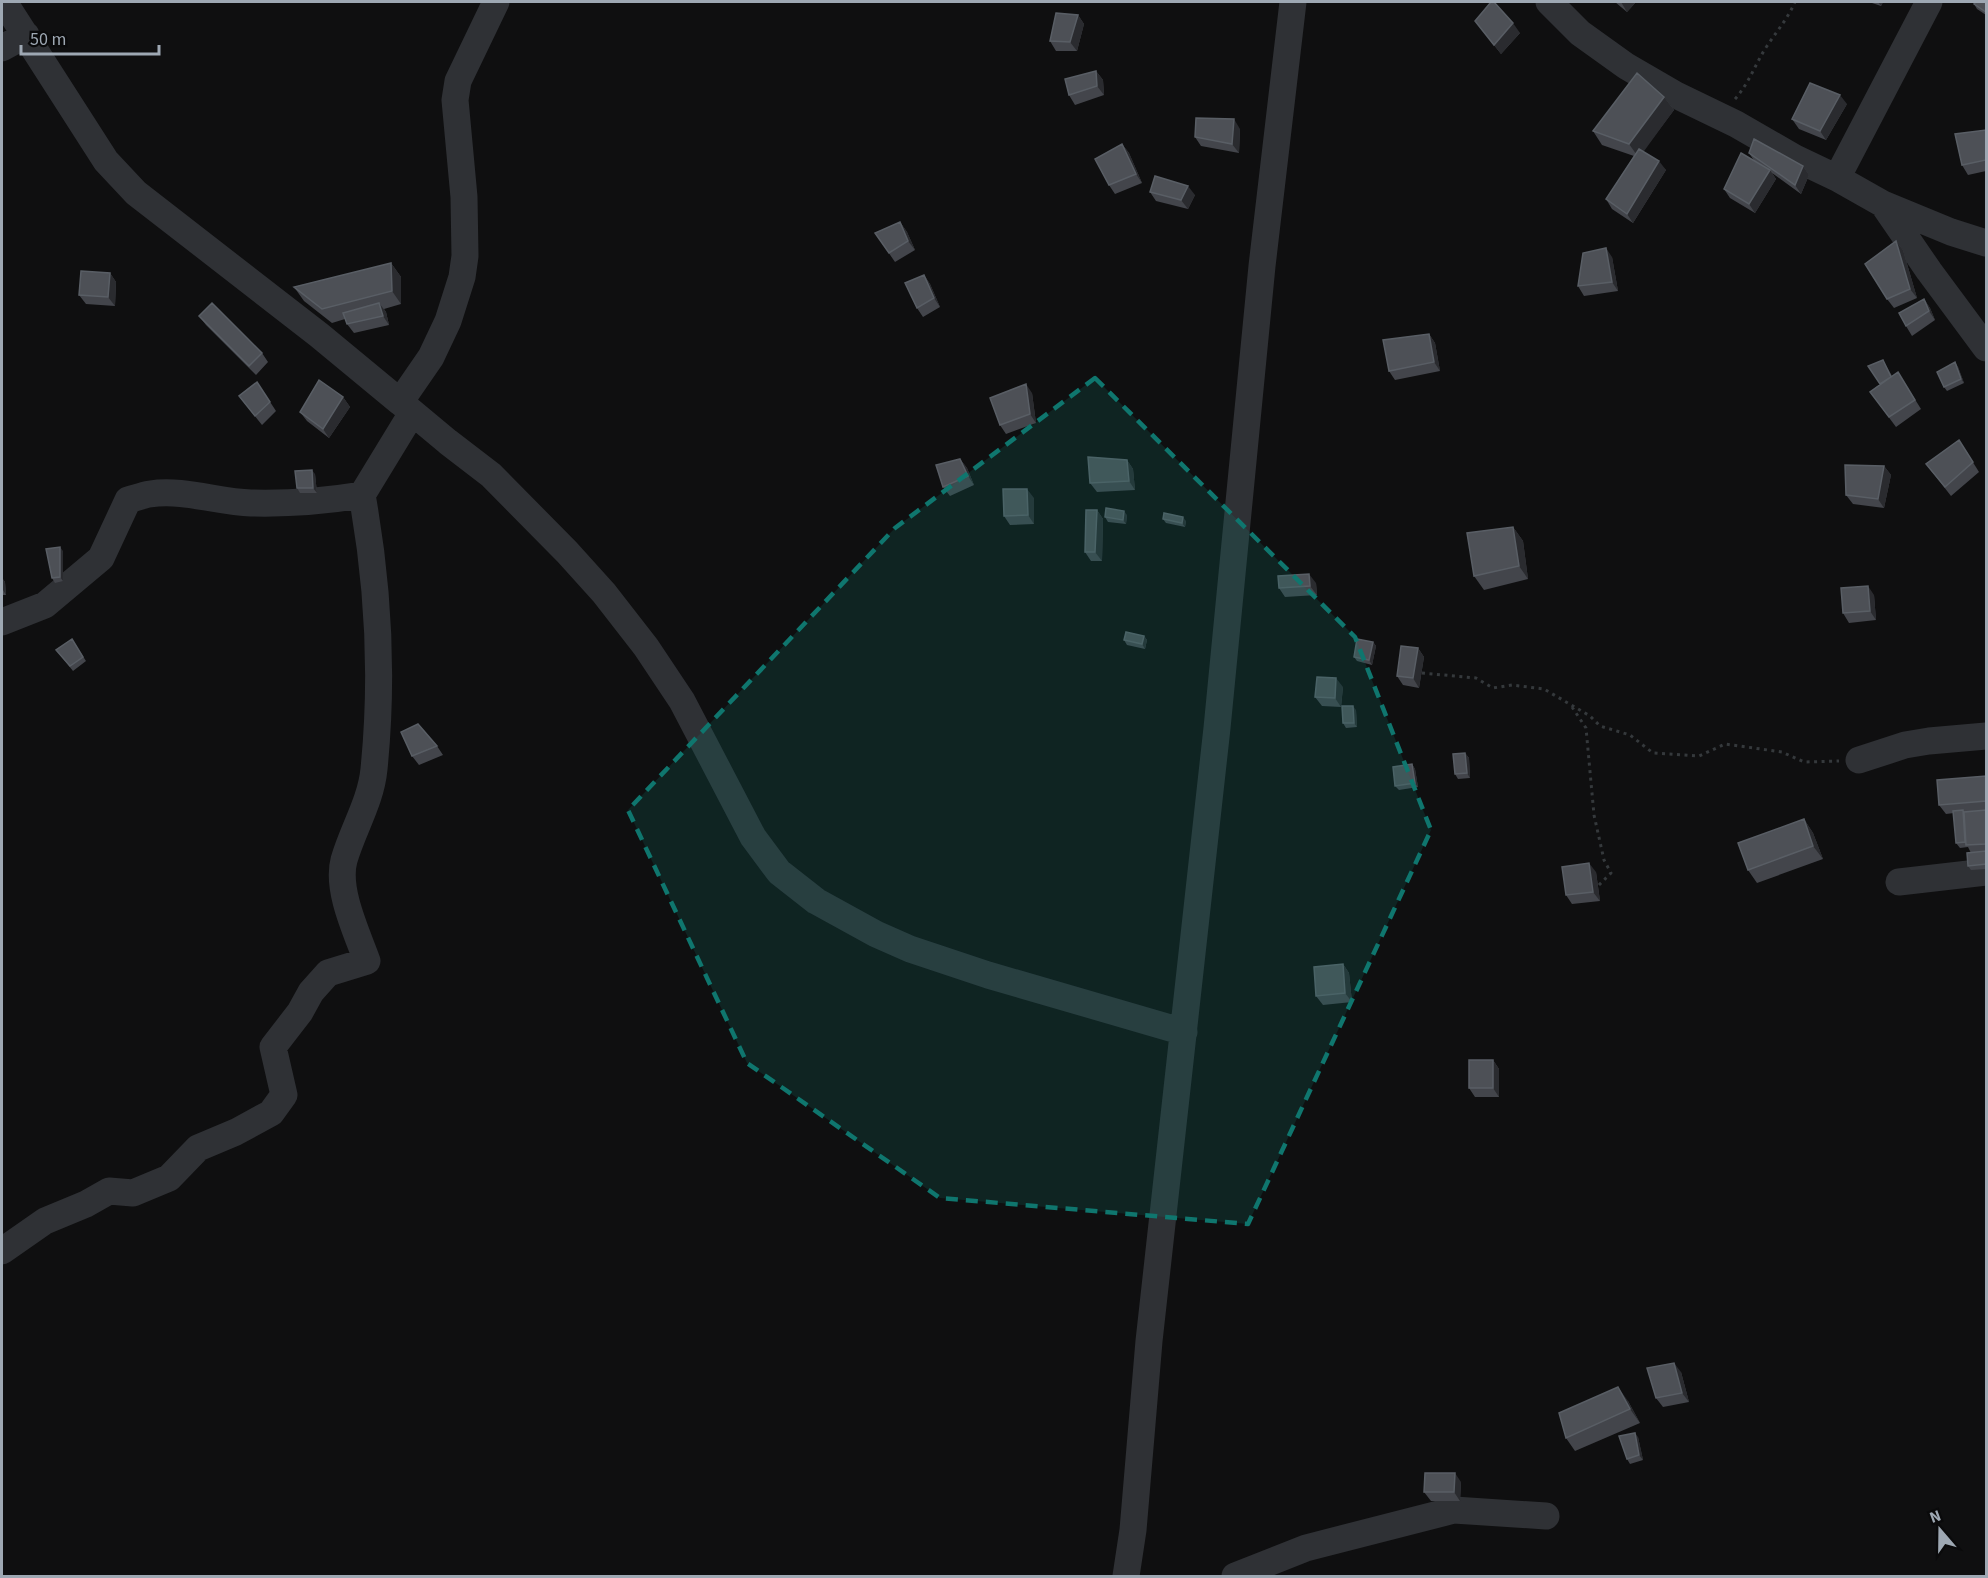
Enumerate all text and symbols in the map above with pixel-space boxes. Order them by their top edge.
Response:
scale bar [21,18,159,56]
text: 50 m [30,27,66,52]
north arrow [1910,1500,1970,1560]
text: N [1926,1505,1944,1529]

